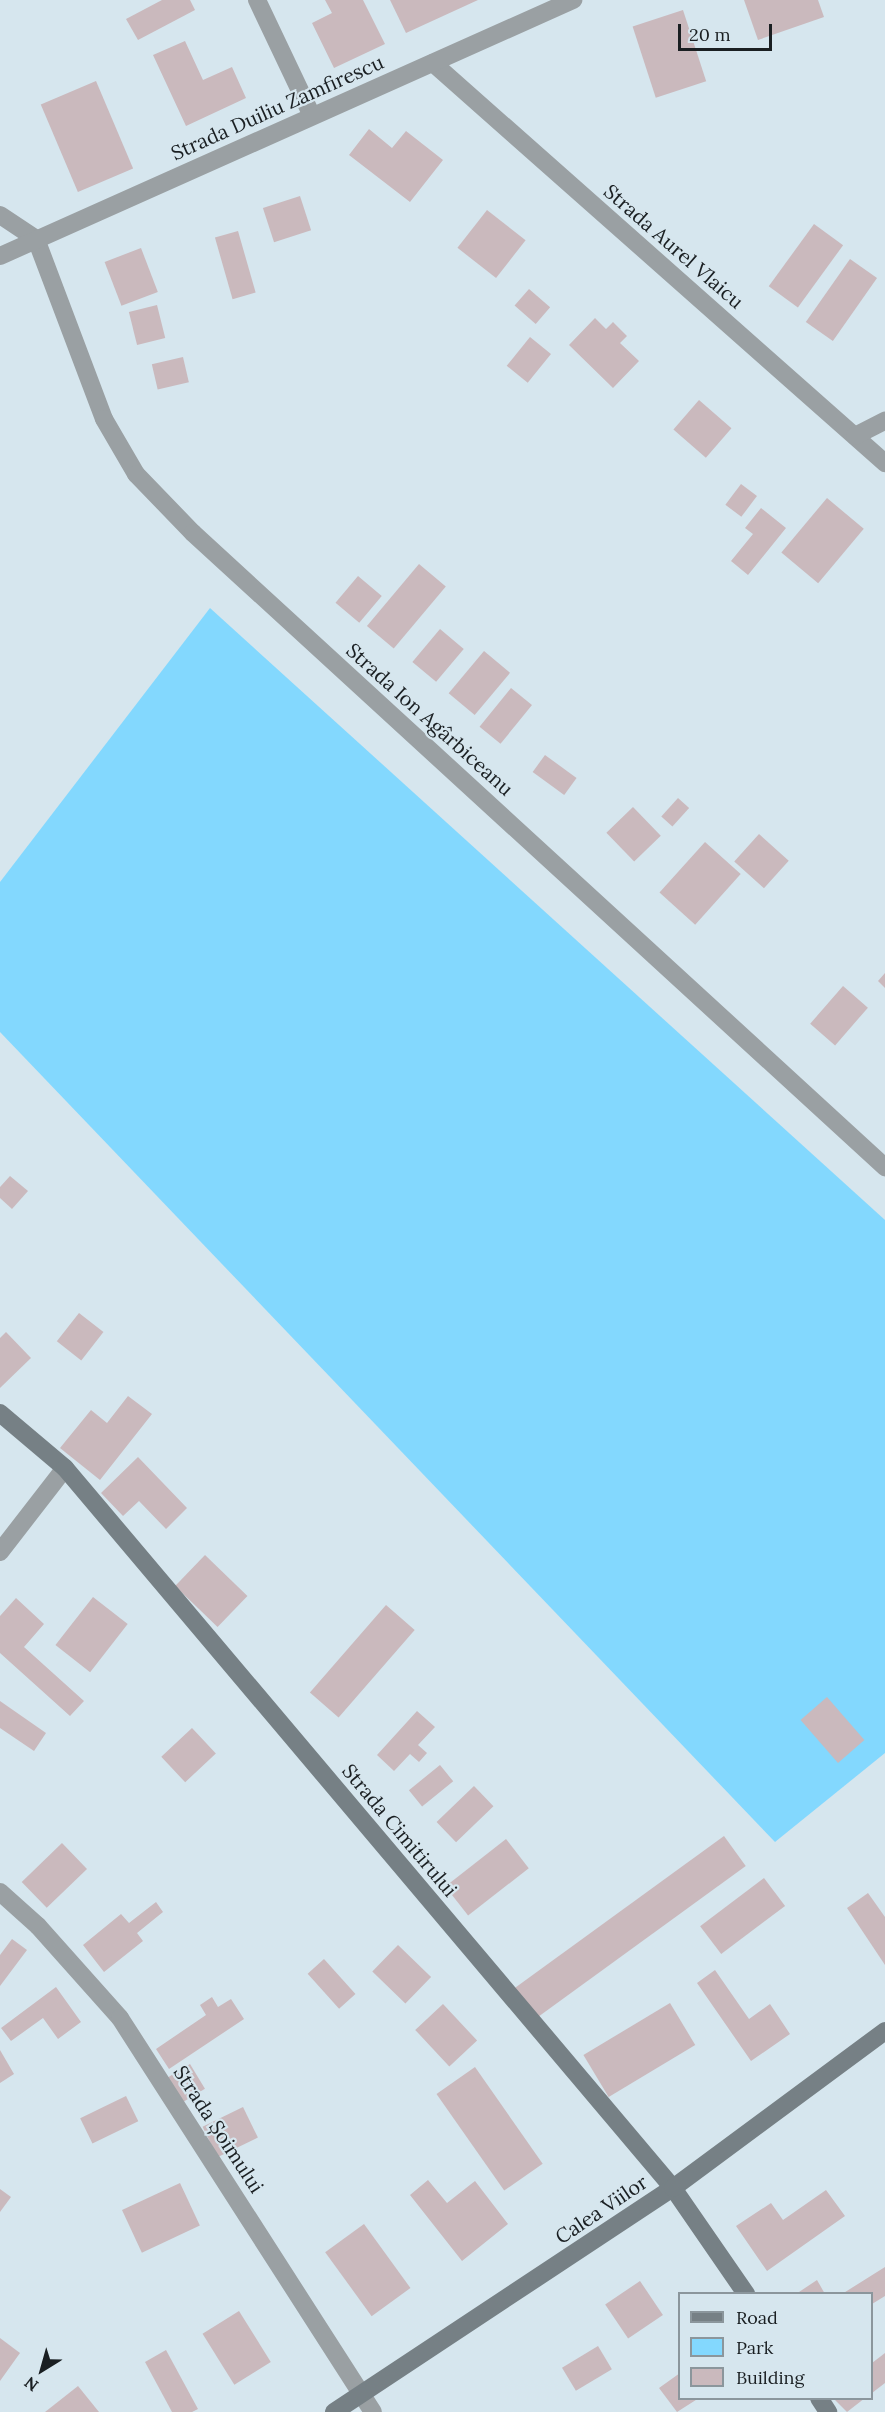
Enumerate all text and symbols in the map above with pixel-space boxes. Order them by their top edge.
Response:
scale bar [681,12,776,50]
text: 20 m [689,23,731,46]
street label: Strada Duiliu Zamfirescu [167,49,387,165]
street label: Strada Aurel Vlaicu [599,179,749,313]
street label: Strada Ion Agârbiceanu [342,638,518,800]
street label: Strada Cimitirului [338,1759,462,1901]
street label: Strada Șoimului [169,2061,269,2197]
street label: Calea Viilor [550,2169,652,2249]
legend [678,2292,873,2400]
text: Road [736,2306,778,2329]
text: Park [736,2336,773,2359]
north arrow [12,2340,72,2400]
text: Building [736,2366,804,2389]
text: N [20,2373,42,2396]

